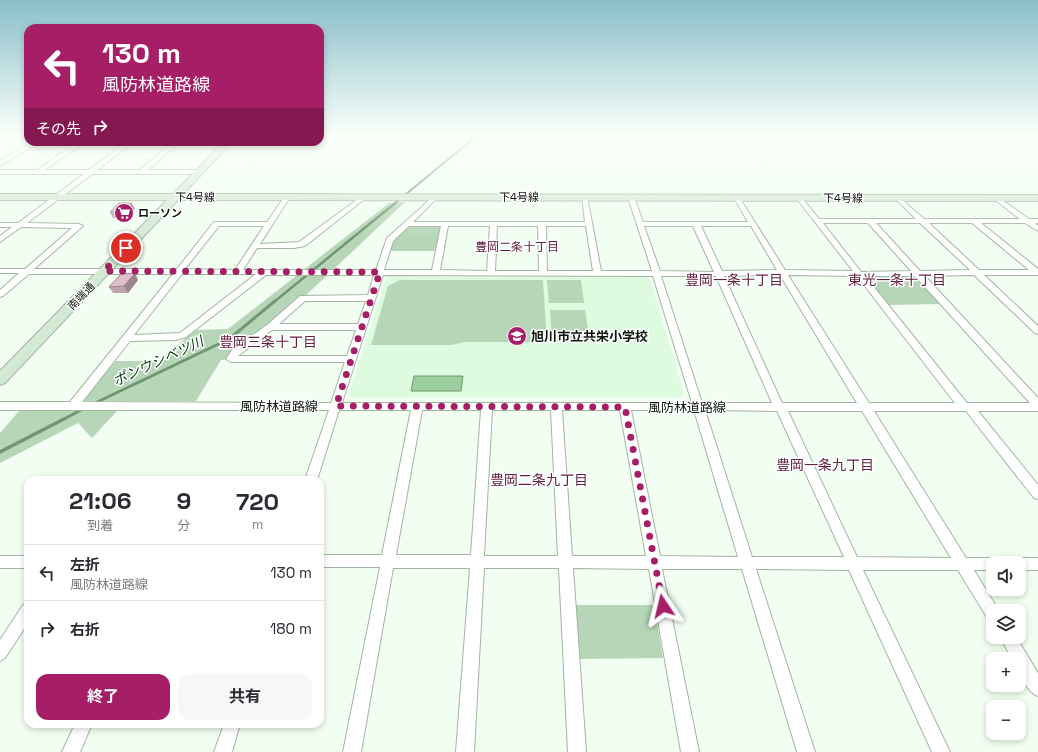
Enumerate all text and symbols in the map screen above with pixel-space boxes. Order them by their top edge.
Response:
text: 130 m [102,35,181,71]
icon: left [36,40,88,92]
text: 風防林道路線 [102,73,210,96]
icon: right [89,116,111,138]
text: その先 [36,119,81,138]
street label: 下4号線 [175,190,215,204]
street label: 下4号線 [499,190,539,204]
street label: 下4号線 [823,191,863,205]
supermarket icon: ローソン [113,202,135,224]
place label: ローソン [138,206,182,220]
pin [109,231,143,265]
icon: arrive [115,237,137,259]
district label: 豊岡二条十丁目 [475,239,559,255]
district label: 豊岡一条十丁目 [685,271,783,289]
district label: 東光一条十丁目 [848,271,946,289]
street label: 南端通 [65,279,97,313]
school or university icon: 旭川市立共栄小学校 [506,325,528,347]
place label: 旭川市立共栄小学校 [531,328,648,345]
water label: ポンウシベツ川 [110,331,208,390]
district label: 豊岡三条十丁目 [219,333,317,351]
street label: 風防林道路線 [240,398,318,415]
street label: 風防林道路線 [648,399,726,416]
district label: 豊岡一条九丁目 [776,456,874,474]
district label: 豊岡二条九丁目 [490,471,588,489]
text: 21:06 [69,485,132,516]
text: 9 [176,485,191,516]
text: 720 [236,486,279,517]
text: m [252,516,263,533]
text: 到着 [87,517,113,534]
text: 分 [177,517,190,534]
text: 左折 [70,555,100,574]
map controls [986,556,1026,740]
button: sound [986,556,1026,596]
icon: left [36,562,58,584]
text: 130 m [270,563,312,582]
text: 風防林道路線 [70,576,148,593]
position arrow [642,585,684,627]
button: layers [986,604,1026,644]
icon: right [36,618,58,640]
text: 180 m [270,619,312,638]
text: 右折 [70,620,100,639]
button: + [986,652,1026,692]
button: 終了 [36,674,170,720]
button: 共有 [178,674,312,720]
button: − [986,700,1026,740]

